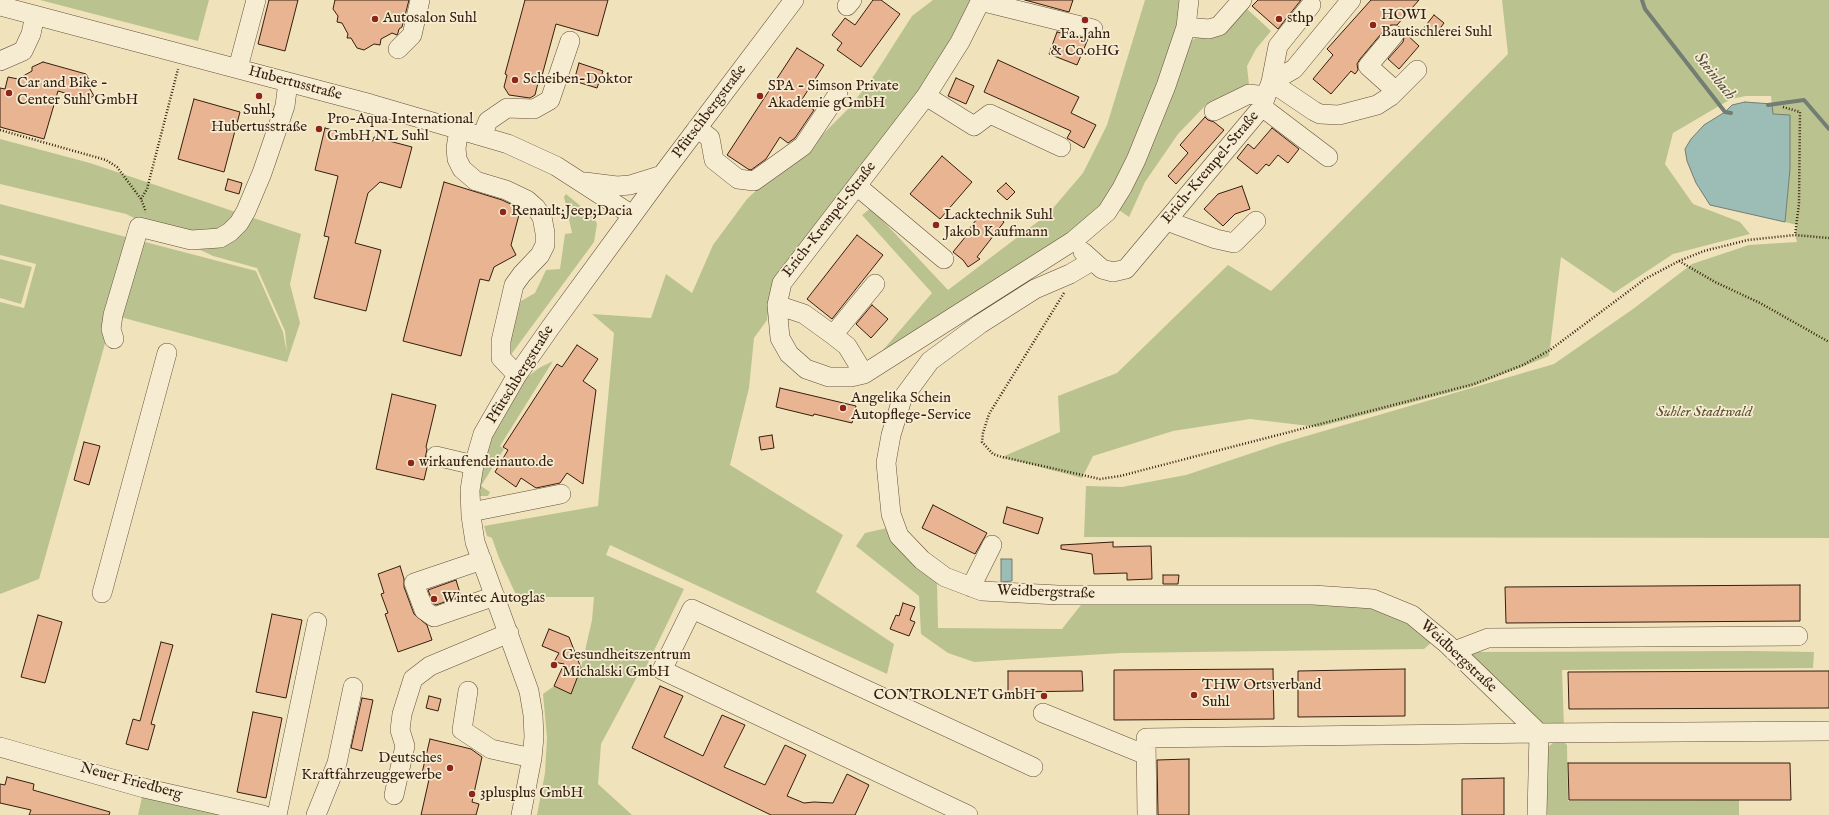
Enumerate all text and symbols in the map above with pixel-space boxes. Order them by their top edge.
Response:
place label: HOWI Bautischlerei Suhl [1381,7,1492,42]
place label: Autosalon Suhl [383,10,477,28]
place label: sthp [1287,10,1314,28]
marker: Autosalon Suhl [370,14,380,24]
marker: sthp [1274,14,1284,24]
marker: Fa. Jahn & Co.oHG [1080,15,1090,25]
marker: HOWI Bautischlerei Suhl [1368,20,1378,30]
place label: Fa. Jahn & Co.oHG [1050,26,1120,61]
water label: Steinbach [1689,49,1739,105]
street label: Pfütschbergstraße [669,62,751,162]
street label: Hubertusstraße [246,63,344,105]
place label: Scheiben-Doktor [523,71,633,89]
place label: Car and Bike - Center Suhl GmbH [17,75,138,110]
marker: Scheiben-Doktor [510,75,520,85]
place label: SPA - Simson Private Akademie gGmbH [768,78,899,113]
marker: Car and Bike - Center Suhl GmbH [4,88,14,98]
marker: Suhl, Hubertusstraße [254,91,264,101]
marker: SPA - Simson Private Akademie gGmbH [755,91,765,101]
place label: Suhl, Hubertusstraße [211,102,307,137]
street label: Erich-Krempel-Straße [1159,108,1263,228]
place label: Pro-Aqua International GmbH NL Suhl [327,111,473,146]
marker: Pro-Aqua International GmbH NL Suhl [314,124,324,134]
street label: Erich-Krempel-Straße [779,159,881,281]
place label: Renault;Jeep;Dacia [511,203,632,221]
marker: Renault;Jeep;Dacia [498,207,508,217]
place label: Lacktechnik Suhl Jakob Kaufmann [944,207,1053,242]
marker: Lacktechnik Suhl Jakob Kaufmann [931,220,941,230]
street label: Pfütschbergstraße [484,323,558,427]
place label: Angelika Schein Autopflege-Service [851,390,971,425]
marker: Angelika Schein Autopflege-Service [838,403,848,413]
park label: Suhler Stadtwald [1656,404,1752,422]
place label: wirkaufendeinauto.de [419,454,553,472]
marker: wirkaufendeinauto.de [406,458,416,468]
street label: Weidbergstraße [997,582,1095,604]
place label: Wintec Autoglas [442,590,545,608]
marker: Wintec Autoglas [429,594,439,604]
street label: Weidbergstraße [1416,617,1500,697]
place label: Gesundheitszentrum Michalski GmbH [562,647,691,682]
marker: Gesundheitszentrum Michalski GmbH [549,660,559,670]
place label: THW Ortsverband Suhl [1202,677,1321,712]
place label: CONTROLNET GmbH [874,687,1036,705]
marker: THW Ortsverband Suhl [1189,690,1199,700]
marker: CONTROLNET GmbH [1039,691,1049,701]
place label: Deutsches Kraftfahrzeuggewerbe [301,750,442,785]
street label: Neuer Friedberg [78,760,184,804]
marker: Deutsches Kraftfahrzeuggewerbe [445,763,455,773]
place label: 3plusplus GmbH [480,785,583,803]
marker: 3plusplus GmbH [467,789,477,799]

